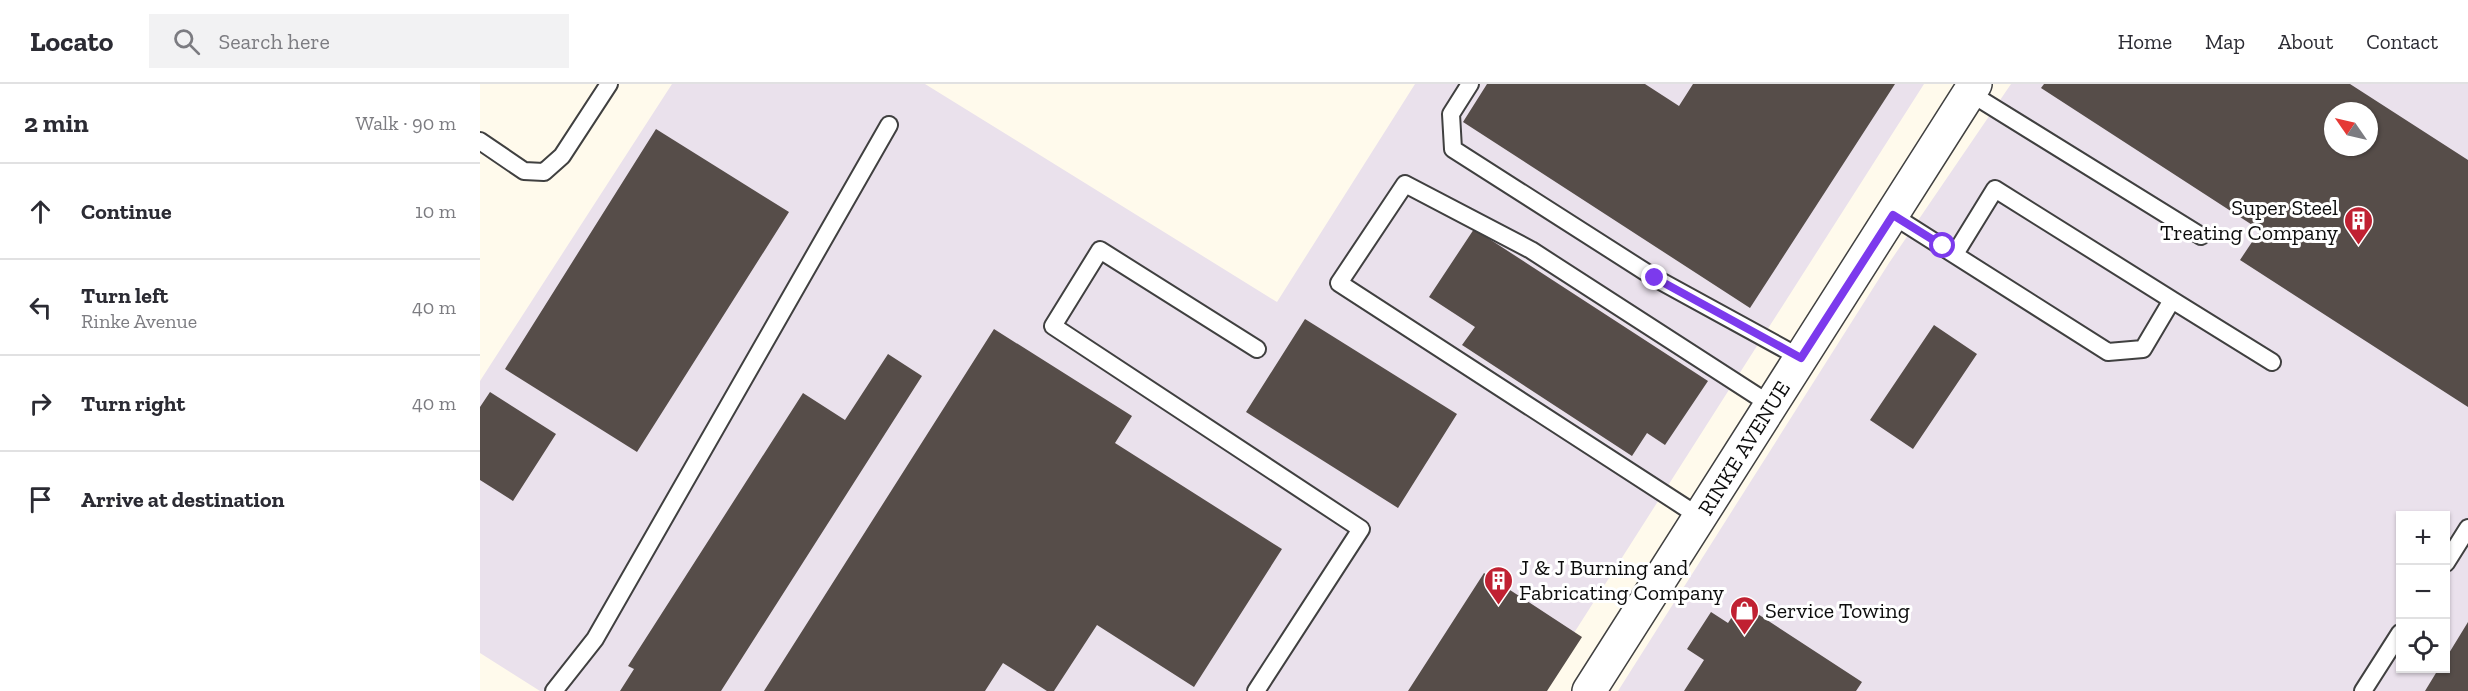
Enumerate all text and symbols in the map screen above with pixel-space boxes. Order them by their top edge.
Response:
search box [149,14,569,68]
text: Locato [30,25,113,58]
icon: search [170,25,203,58]
text: Search here [218,28,330,55]
text: Home [2118,29,2172,54]
text: Map [2205,29,2245,54]
text: About [2278,29,2333,54]
text: Contact [2366,29,2438,54]
north arrow [2324,102,2378,156]
text: 2 min [24,107,89,139]
text: Walk · 90 m [355,111,456,135]
place label: Super Steel Treating Company [2160,194,2339,246]
icon: ahead [24,195,57,228]
text: Continue [81,198,172,225]
text: 10 m [415,199,456,223]
building icon: Super Steel Treating Company [2343,204,2375,246]
route start [1929,232,1955,258]
route end [1641,264,1667,290]
text: Turn left [81,282,168,309]
icon: left [24,291,57,324]
text: 40 m [412,295,456,319]
text: Rinke Avenue [81,309,197,333]
street label: RINKE AVENUE [1692,376,1796,520]
icon: right [24,387,57,420]
text: Turn right [81,390,185,417]
text: 40 m [412,391,456,415]
icon: arrive [24,483,57,516]
text: Arrive at destination [81,486,284,513]
map controls [2396,511,2450,673]
button: + [2396,511,2450,565]
place label: J & J Burning and Fabricating Company [1519,554,1725,606]
building icon: J & J Burning and Fabricating Company [1482,564,1514,606]
button: − [2396,565,2450,619]
shop icon: Service Towing [1728,594,1760,636]
place label: Service Towing [1765,597,1910,624]
button: locate [2396,619,2450,673]

